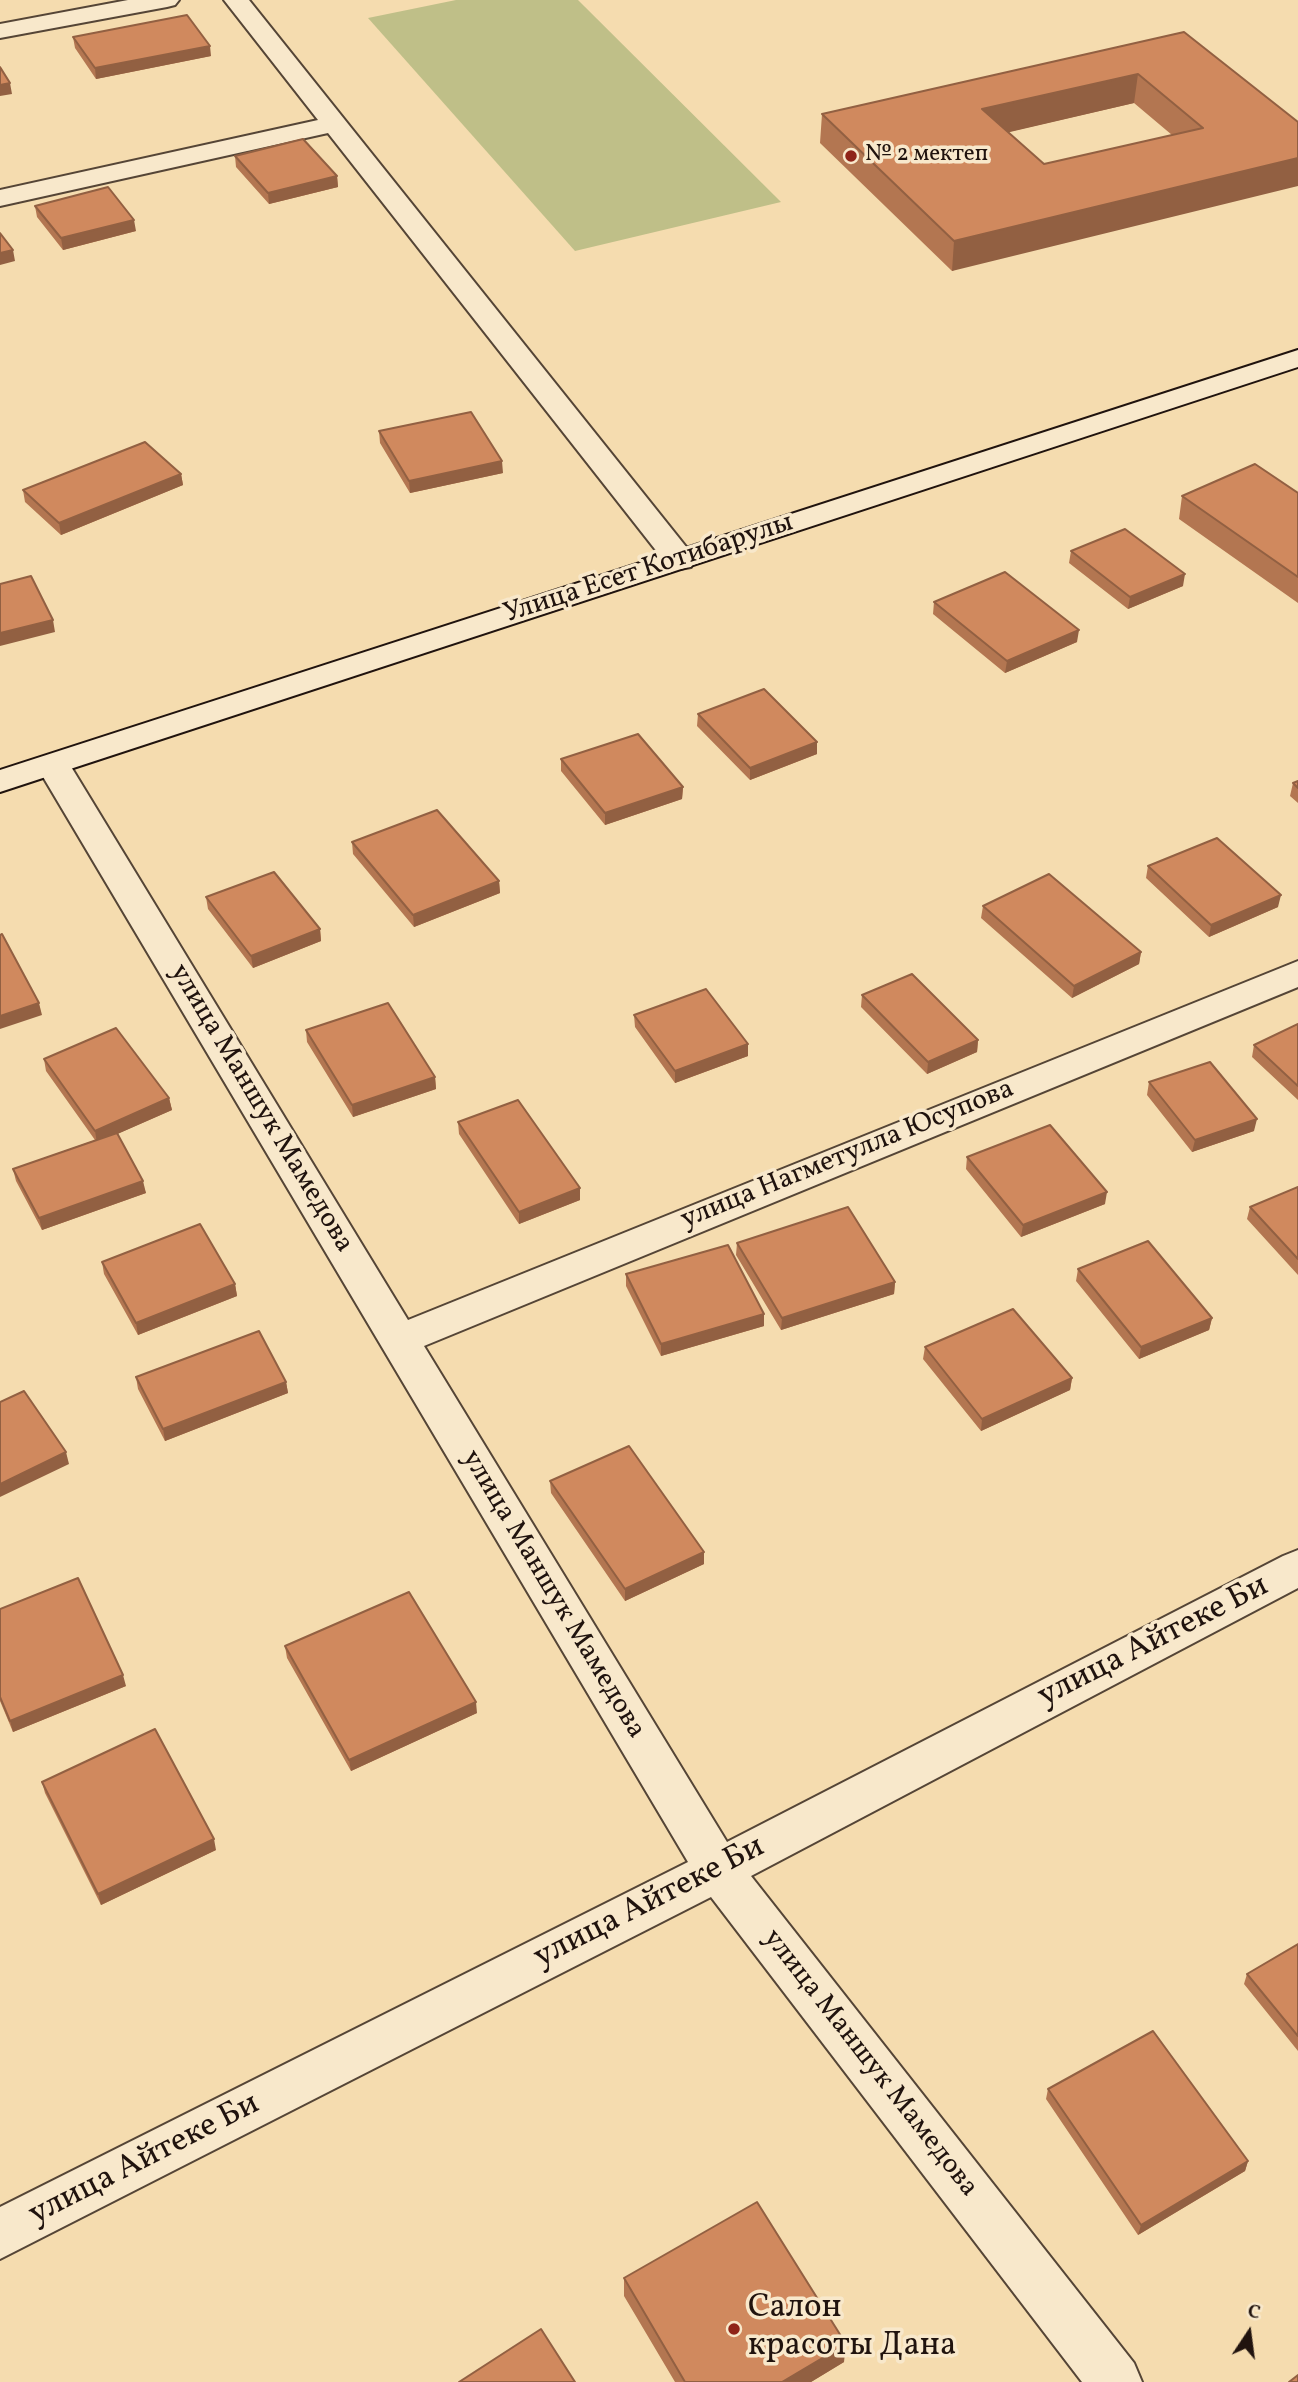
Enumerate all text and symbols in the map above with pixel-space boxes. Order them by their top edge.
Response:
place label: № 2 мектеп [865,142,988,170]
marker: № 2 мектеп [843,148,859,164]
street label: Улица Есет Котибарулы [500,507,798,633]
street label: улица Маншук Мамедова [160,959,360,1259]
street label: улица Нагметулла Юсупова [676,1074,1020,1238]
street label: улица Маншук Мамедова [452,1445,652,1745]
street label: улица Айтеке Би [1032,1568,1276,1718]
street label: улица Айтеке Би [528,1829,772,1979]
street label: улица Маншук Мамедова [754,1923,984,2205]
street label: улица Айтеке Би [23,2086,267,2236]
place label: Салон красоты Дана [748,2290,956,2368]
north arrow [1214,2298,1284,2368]
text: С [1245,2298,1263,2327]
marker: Салон красоты Дана [726,2321,742,2337]

